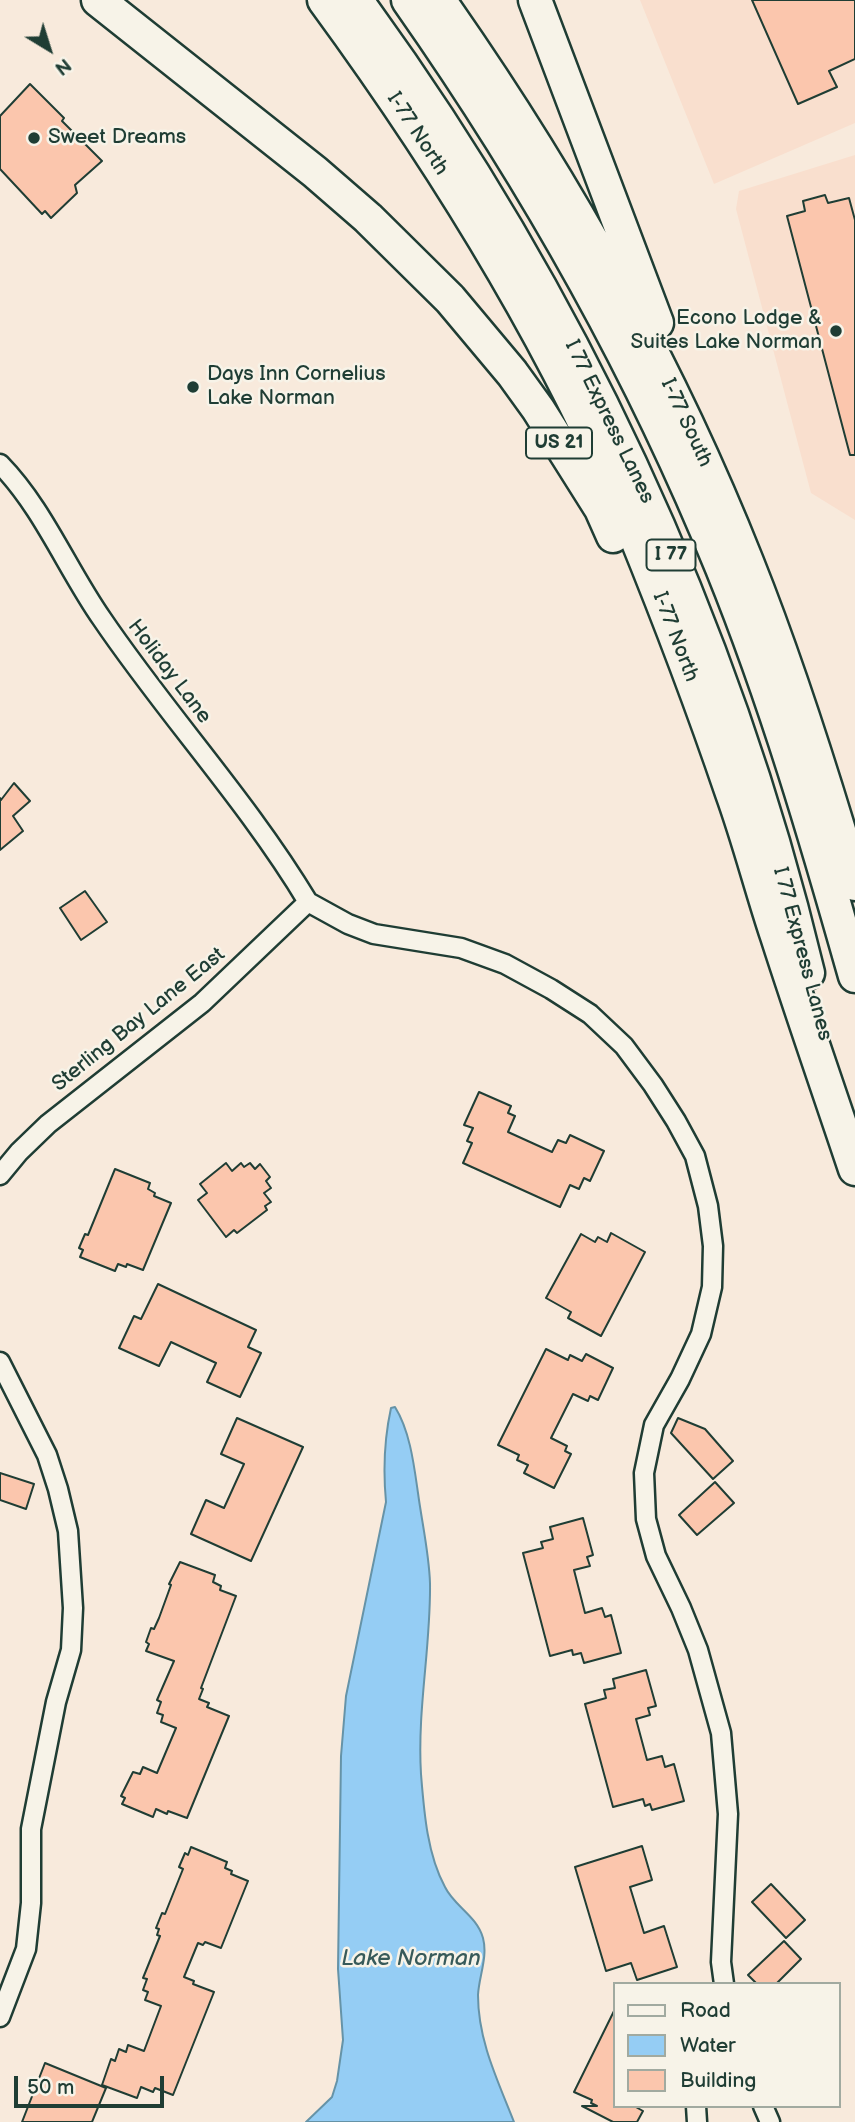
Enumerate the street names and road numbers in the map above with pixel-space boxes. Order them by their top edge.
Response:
street label: I-77 North [381,88,453,180]
street label: I 77 Express Lanes [559,336,659,508]
street label: I-77 South [655,375,717,471]
road number: US 21 [526,428,592,458]
road number: I 77 [646,540,696,570]
street label: I-77 North [646,589,704,685]
street label: Holiday Lane [122,615,216,729]
street label: I 77 Express Lanes [767,865,837,1043]
street label: Sterling Bay Lane East [47,943,231,1097]

